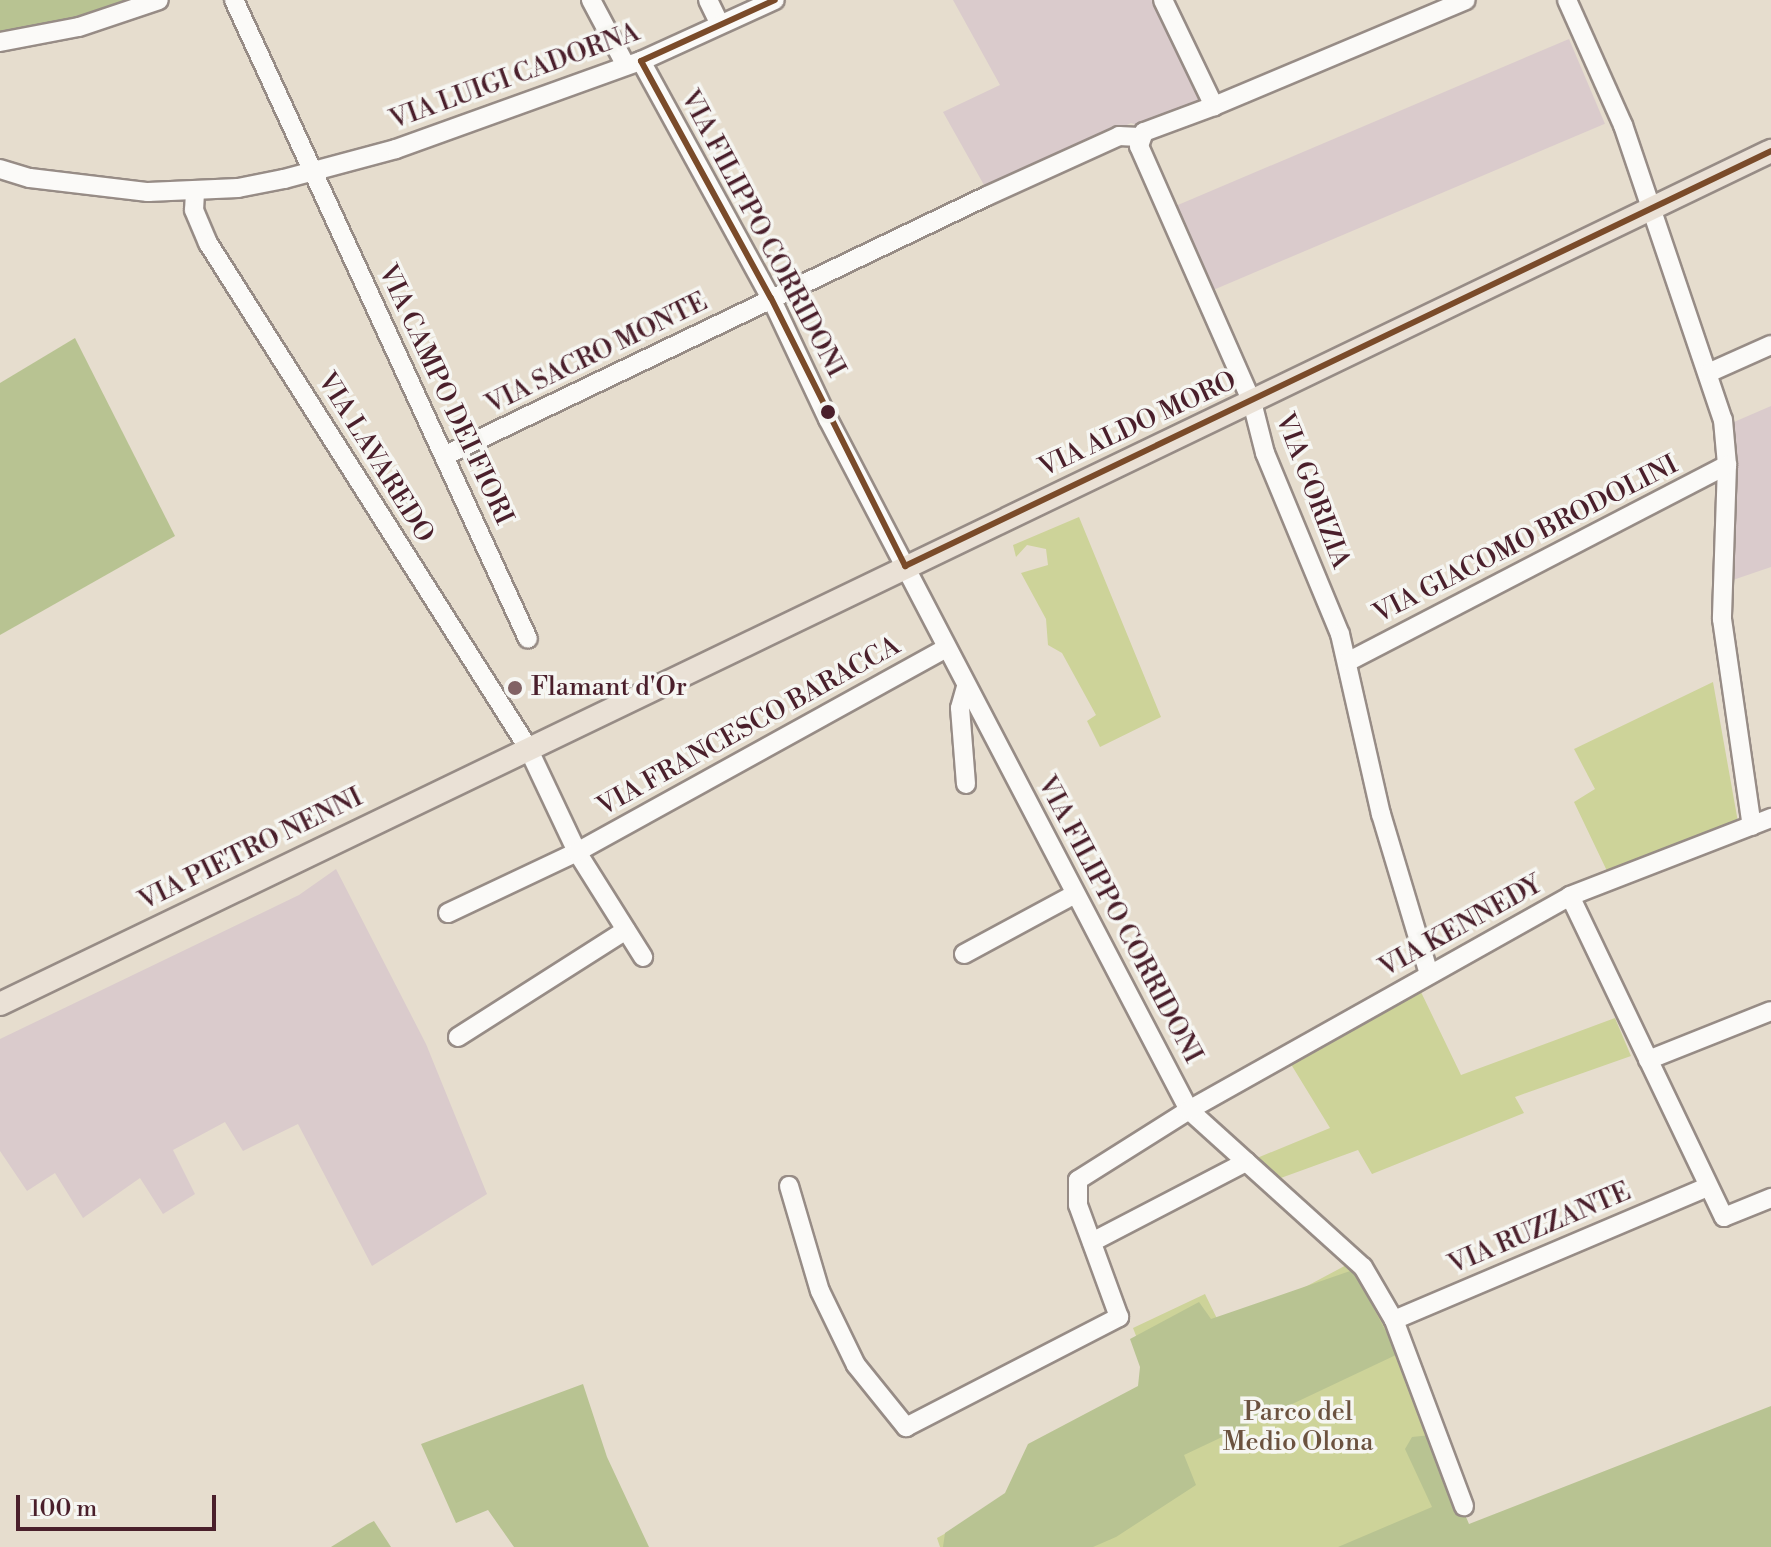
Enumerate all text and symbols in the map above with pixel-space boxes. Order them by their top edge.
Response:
street label: VIA LUIGI CADORNA [386,17,644,137]
street label: VIA FILIPPO CORRIDONI [673,85,851,383]
street label: VIA CAMPO DEI FIORI [371,260,519,530]
street label: VIA SACRO MONTE [481,287,713,421]
street label: VIA ALDO MORO [1034,366,1242,484]
street label: VIA LAVAREDO [310,367,440,549]
unlabelled marker [820,404,836,420]
street label: VIA GORIZIA [1268,409,1356,573]
street label: VIA GIACOMO BRODOLINI [1369,450,1683,630]
street label: VIA FRANCESCO BARACCA [592,631,906,823]
place label: Flamant d'Or [531,672,687,704]
marker: Flamant d'Or [506,679,524,697]
street label: VIA FILIPPO CORRIDONI [1030,771,1208,1069]
street label: VIA PIETRO NENNI [134,782,368,918]
street label: VIA KENNEDY [1374,870,1548,984]
street label: VIA RUZZANTE [1444,1177,1636,1281]
park label: Parco del Medio Olona [1223,1397,1373,1458]
scale bar [20,1479,220,1529]
text: 100 m [30,1494,97,1524]

